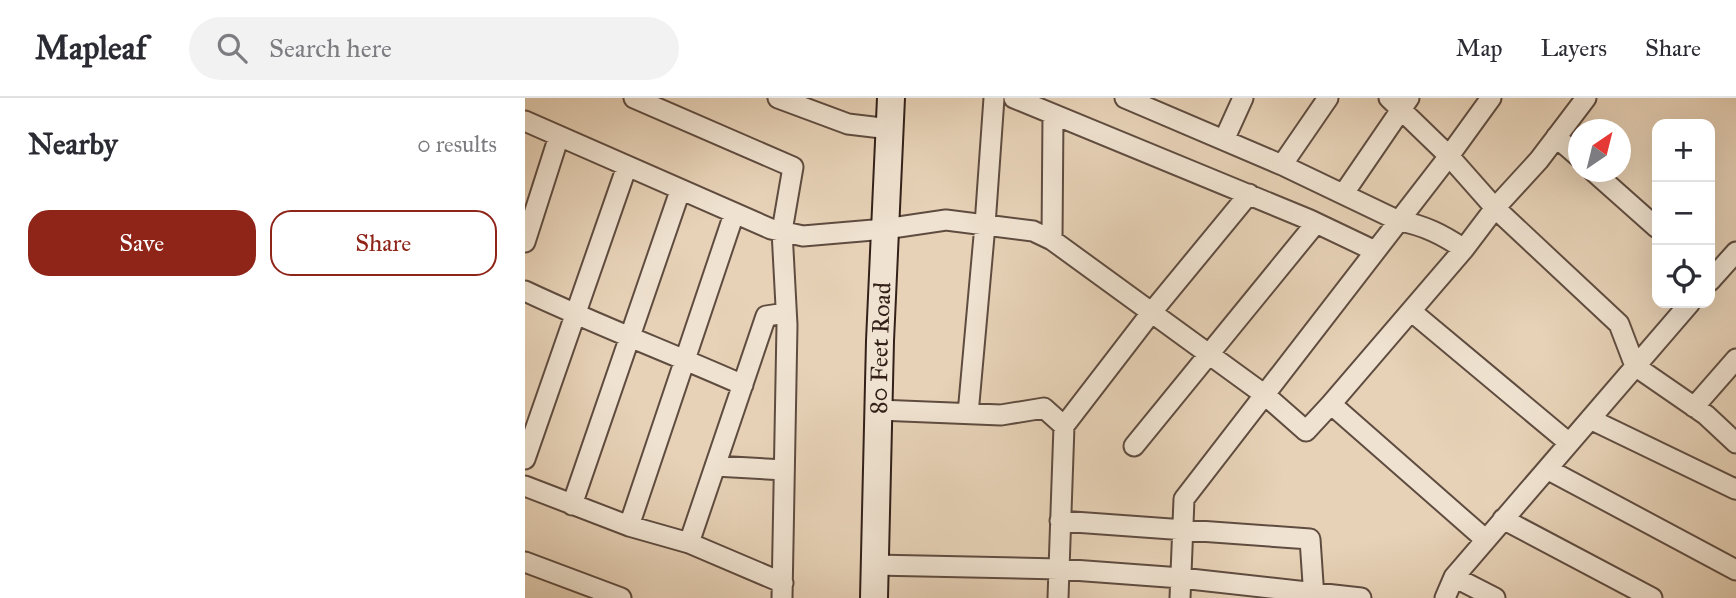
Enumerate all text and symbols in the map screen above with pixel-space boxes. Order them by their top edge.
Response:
search box [189,17,679,80]
text: Mapleaf [35,28,147,68]
icon: search [213,29,251,67]
text: Search here [269,32,392,64]
text: Map [1456,33,1503,63]
text: Layers [1541,33,1607,63]
text: Share [1645,33,1701,63]
north arrow [1568,119,1631,182]
map controls [1652,119,1715,308]
button: + [1652,119,1715,182]
text: Nearby [28,126,118,162]
text: 0 results [417,130,497,158]
button: − [1652,182,1715,245]
button: Save [28,210,256,276]
button: Share [270,210,497,276]
button: locate [1652,245,1715,308]
street label: 80 Feet Road [863,282,898,414]

